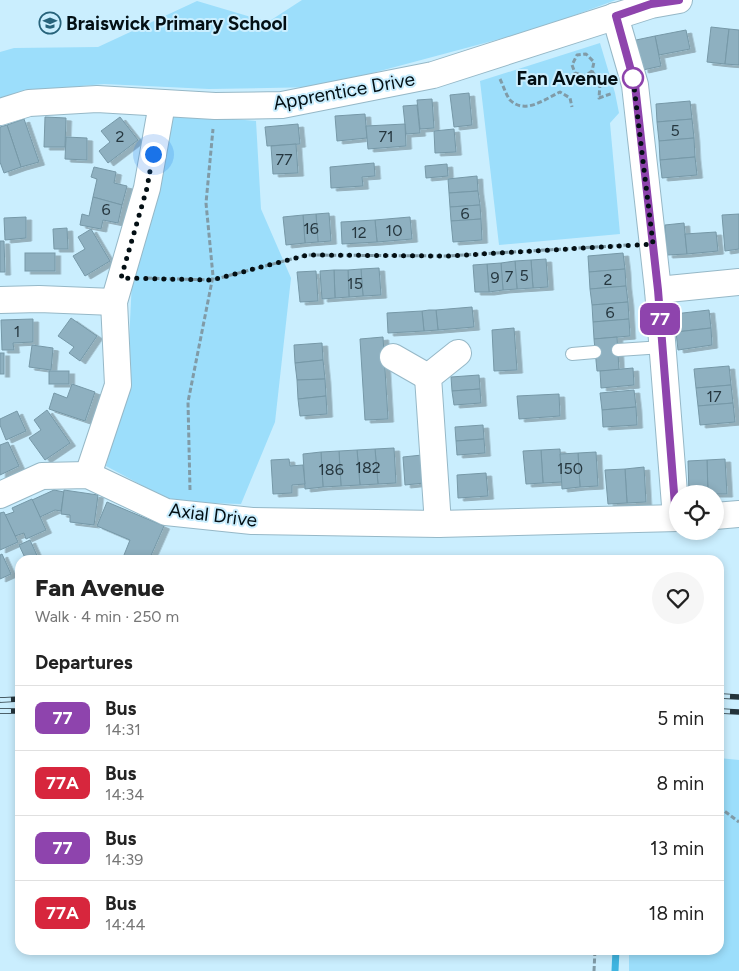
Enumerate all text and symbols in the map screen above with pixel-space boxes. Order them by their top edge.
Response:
school or university icon: Braiswick Primary School [38,11,62,35]
place label: Braiswick Primary School [66,12,287,35]
street label: Apprentice Drive [271,67,417,115]
place label: Fan Avenue [517,67,618,90]
marker: Fan Avenue [622,67,644,89]
house number: 5 [670,121,680,140]
house number: 2 [116,127,124,146]
house number: 71 [378,127,394,146]
your location [141,142,166,167]
house number: 77 [275,150,293,169]
house number: 6 [101,200,111,219]
house number: 6 [460,204,470,223]
house number: 16 [303,219,319,238]
house number: 10 [386,221,402,240]
house number: 12 [351,223,367,242]
house number: 5 [519,266,529,285]
house number: 7 [505,267,514,286]
house number: 9 [490,268,500,287]
house number: 2 [604,270,612,289]
house number: 15 [347,274,363,293]
house number: 6 [605,303,615,322]
line badge: 77 [638,303,682,335]
text: 77 [650,308,670,330]
house number: 1 [14,322,20,341]
house number: 17 [706,387,722,406]
house number: 182 [355,458,381,477]
house number: 150 [557,459,583,478]
house number: 186 [318,460,344,479]
map controls [669,485,724,540]
button: locate [669,485,724,540]
street label: Axial Drive [168,498,258,532]
button: heart [652,572,704,624]
text: Fan Avenue [35,573,164,602]
text: Walk · 4 min · 250 m [35,607,179,626]
text: Departures [35,651,133,674]
text: Bus [105,697,136,720]
text: 77 [52,707,73,729]
text: 5 min [657,707,704,730]
text: 14:31 [105,720,141,739]
text: Bus [105,762,136,785]
text: 77A [46,772,79,794]
text: 8 min [656,772,704,795]
text: 14:34 [105,785,144,804]
text: Bus [105,827,136,850]
text: 77 [52,837,73,859]
text: 13 min [650,837,704,860]
text: 14:39 [105,850,143,869]
text: Bus [105,892,136,915]
text: 77A [46,902,79,924]
text: 18 min [649,902,704,925]
text: 14:44 [105,915,145,934]

